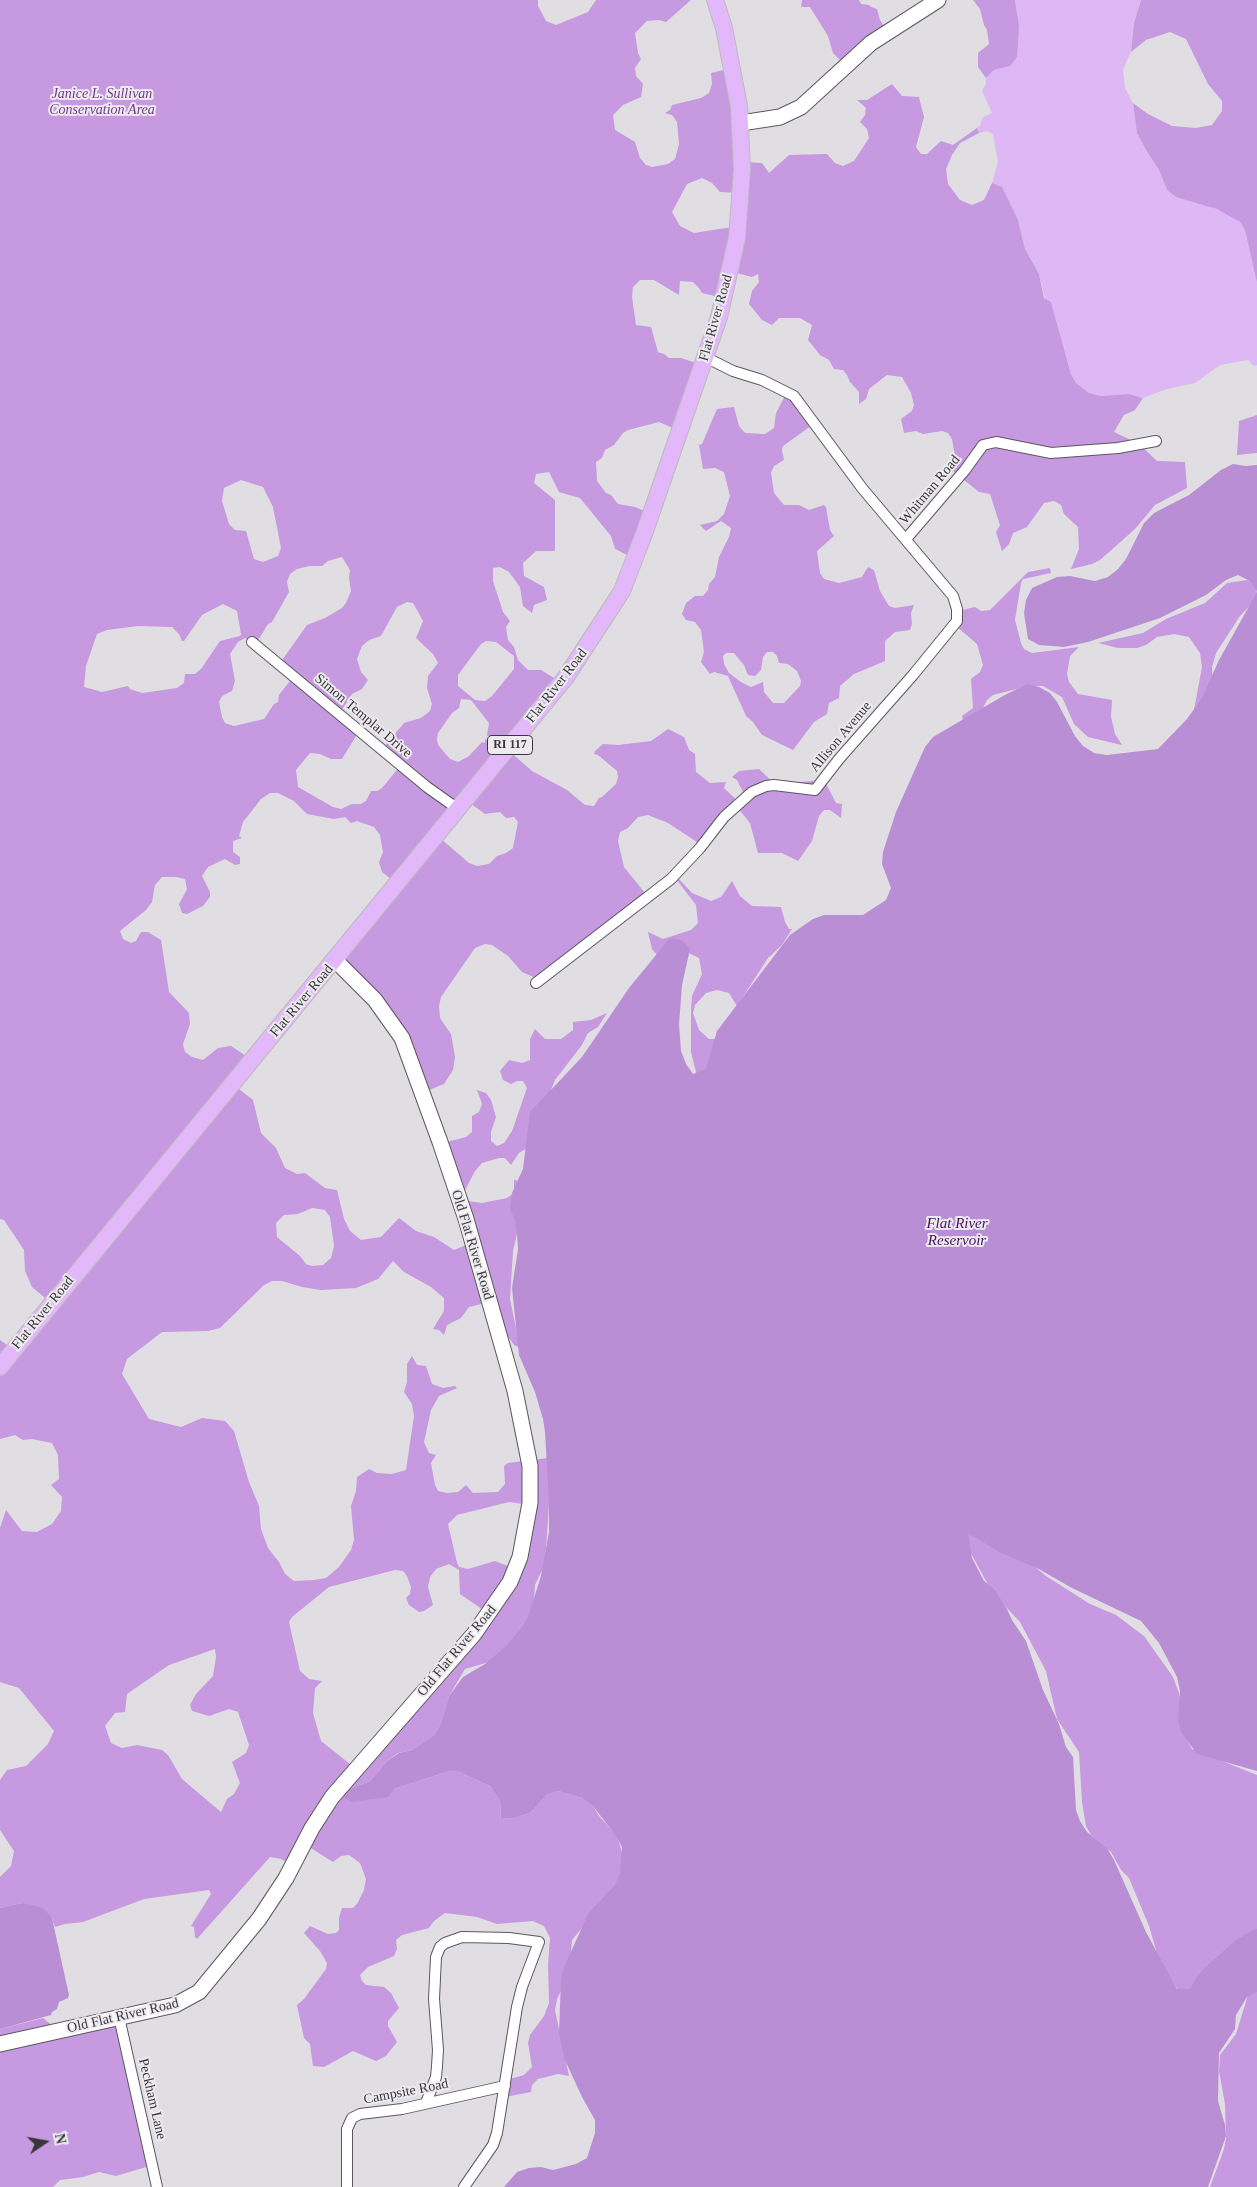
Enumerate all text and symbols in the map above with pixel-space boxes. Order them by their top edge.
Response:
park label: Janice L. Sullivan Conservation Area [49,86,155,118]
street label: Flat River Road [696,273,736,363]
street label: Whitman Road [896,452,964,528]
street label: Flat River Road [523,646,591,726]
street label: Simon Templar Drive [311,670,415,762]
street label: Allison Avenue [807,698,875,776]
road number: RI 117 [488,736,532,754]
street label: Flat River Road [267,961,337,1041]
street label: Old Flat River Road [447,1188,497,1302]
water label: Flat River Reservoir [926,1215,988,1250]
street label: Flat River Road [8,1273,78,1353]
street label: Old Flat River Road [414,1602,500,1700]
street label: Old Flat River Road [66,1995,180,2037]
street label: Peckham Lane [135,2057,169,2141]
street label: Campsite Road [362,2076,450,2108]
north arrow [20,2117,70,2167]
text: N [52,2132,69,2145]

